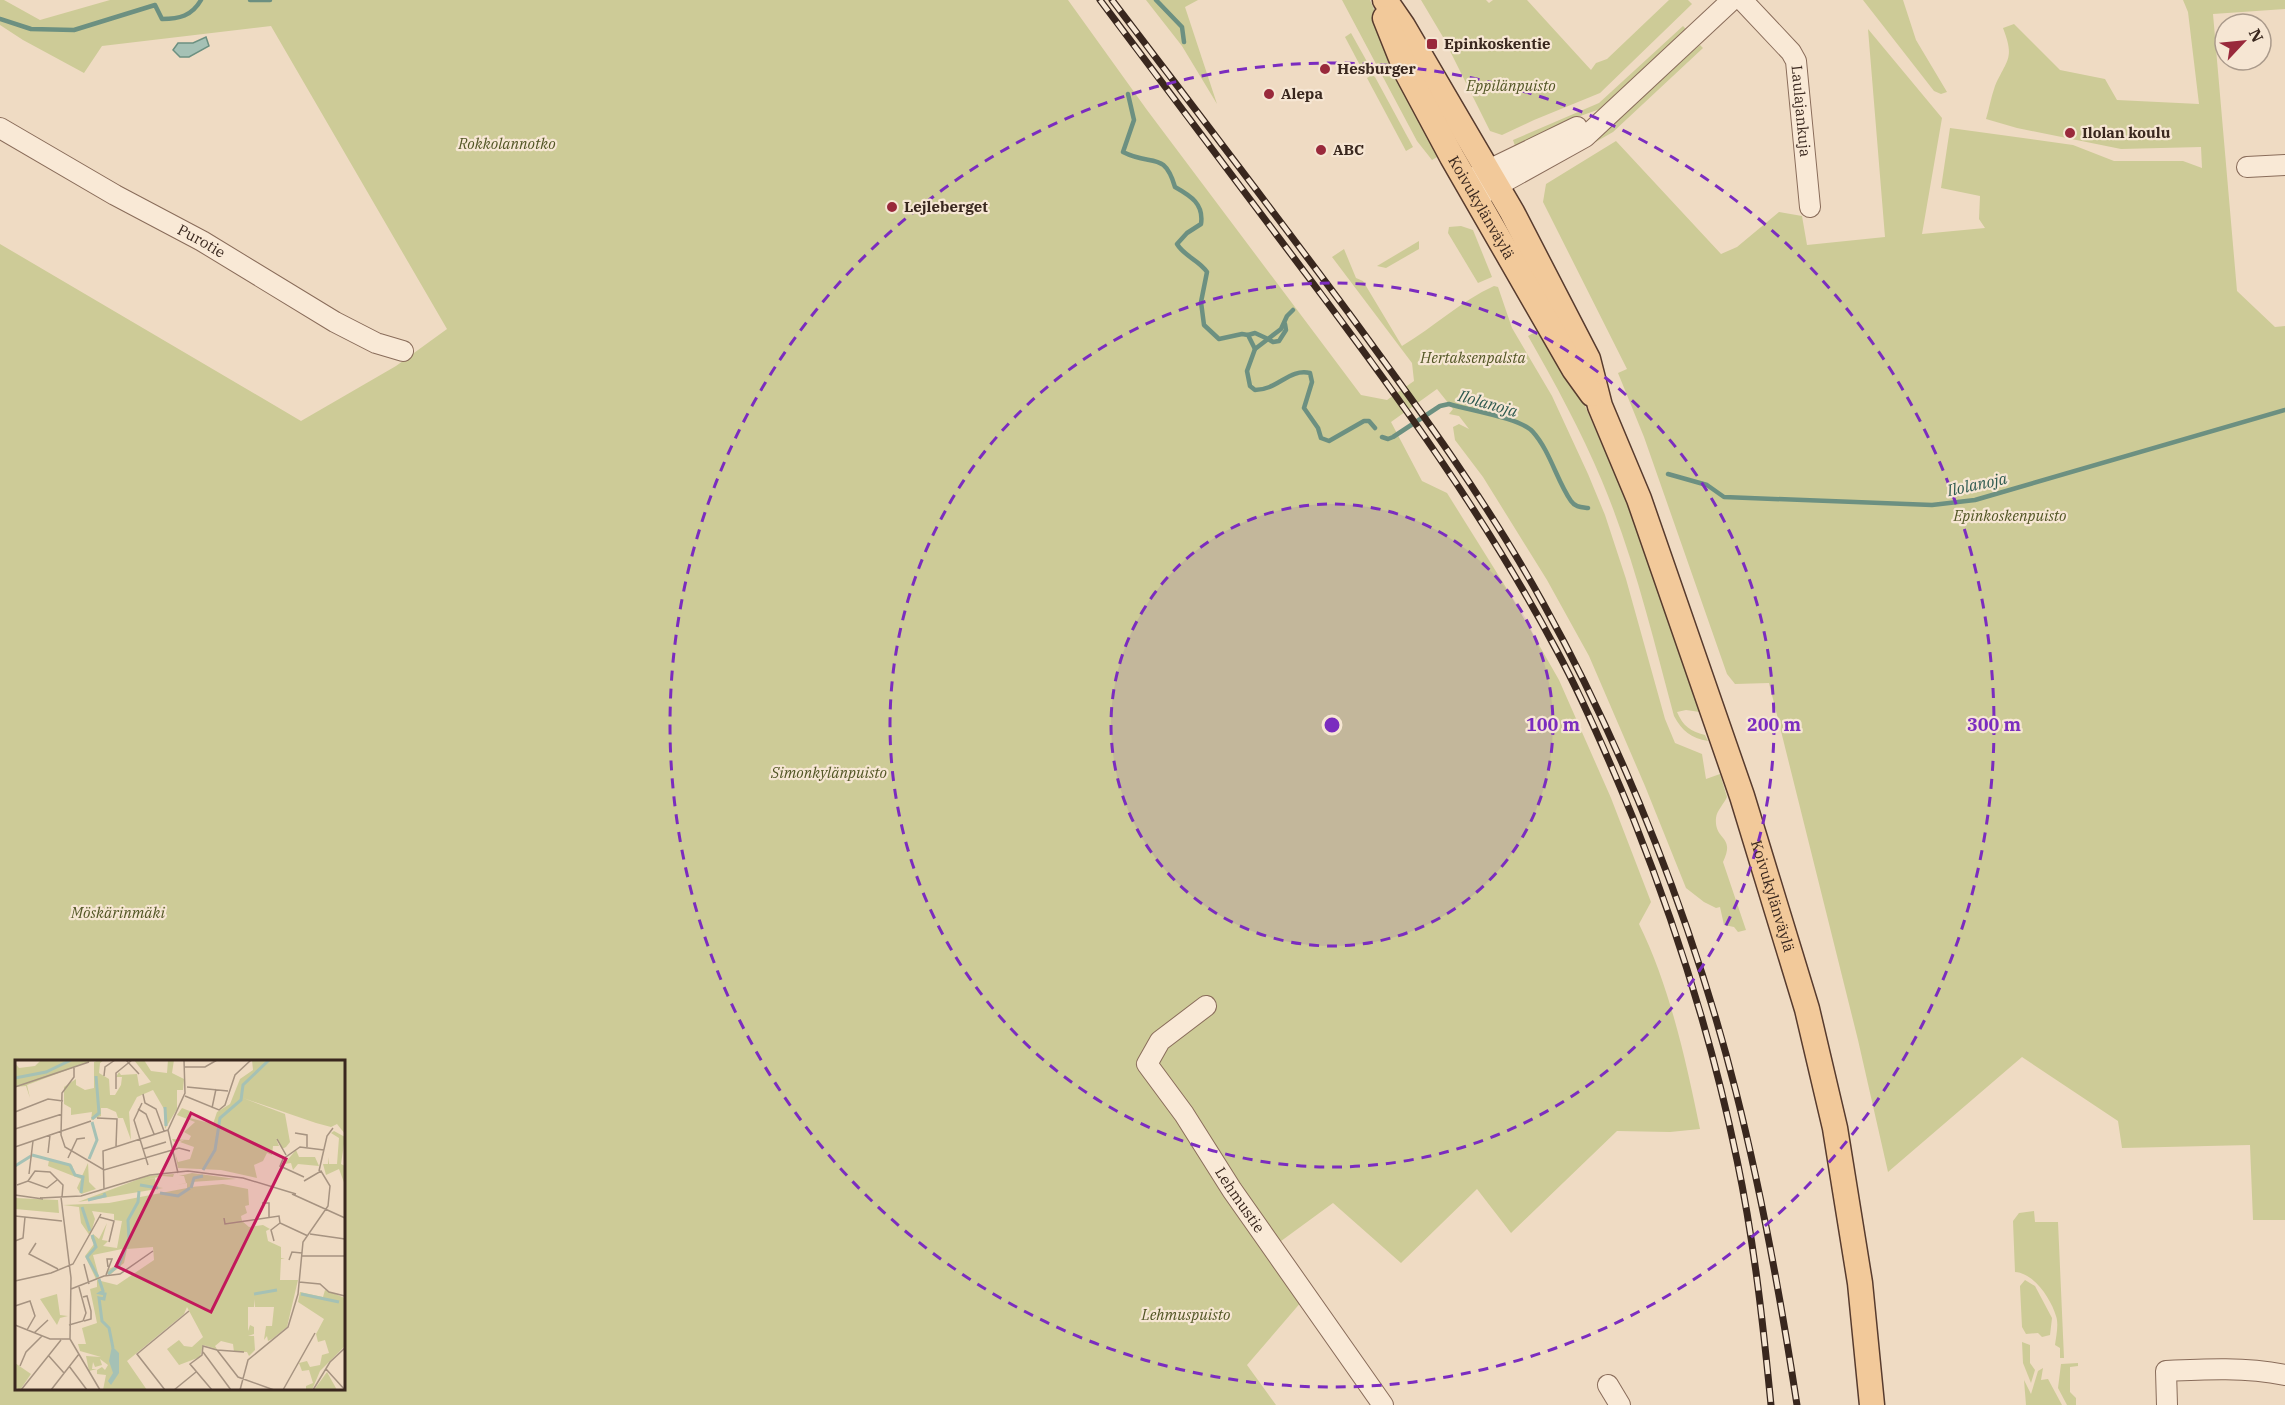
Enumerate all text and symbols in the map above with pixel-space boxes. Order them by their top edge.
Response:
north arrow [2213,12,2273,72]
text: N [2245,25,2268,45]
place label: Epinkoskentie [1444,34,1551,53]
marker: Epinkoskentie [1425,37,1439,51]
place label: Hesburger [1337,59,1417,78]
marker: Hesburger [1318,62,1332,76]
street label: Laulajankuja [1787,64,1815,158]
park label: Eppilänpuisto [1465,76,1556,95]
place label: Alepa [1281,84,1324,103]
marker: Alepa [1262,87,1276,101]
place label: Ilolan koulu [2082,123,2171,142]
marker: Ilolan koulu [2063,126,2077,140]
park label: Rokkolannotko [457,134,556,153]
place label: ABC [1333,140,1364,159]
marker: ABC [1314,143,1328,157]
street label: Koivukylänväylä [1444,152,1519,263]
place label: Lejleberget [904,197,988,216]
marker: Lejleberget [885,200,899,214]
street label: Purotie [174,220,229,262]
park label: Hertaksenpalsta [1419,348,1526,367]
water label: Ilolanoja [1455,385,1520,421]
water label: Ilolanoja [1944,468,2009,500]
park label: Epinkoskenpuisto [1952,506,2067,525]
text: 100 m [1526,713,1581,736]
text: 200 m [1747,713,1802,736]
text: 300 m [1967,713,2022,736]
centre of rings [1322,715,1342,735]
park label: Simonkylänpuisto [770,763,887,782]
street label: Koivukylänväylä [1747,838,1799,954]
park label: Möskärinmäki [70,903,165,922]
inset map [15,1060,345,1390]
street label: Lehmustie [1211,1164,1269,1236]
park label: Lehmuspuisto [1141,1305,1230,1324]

